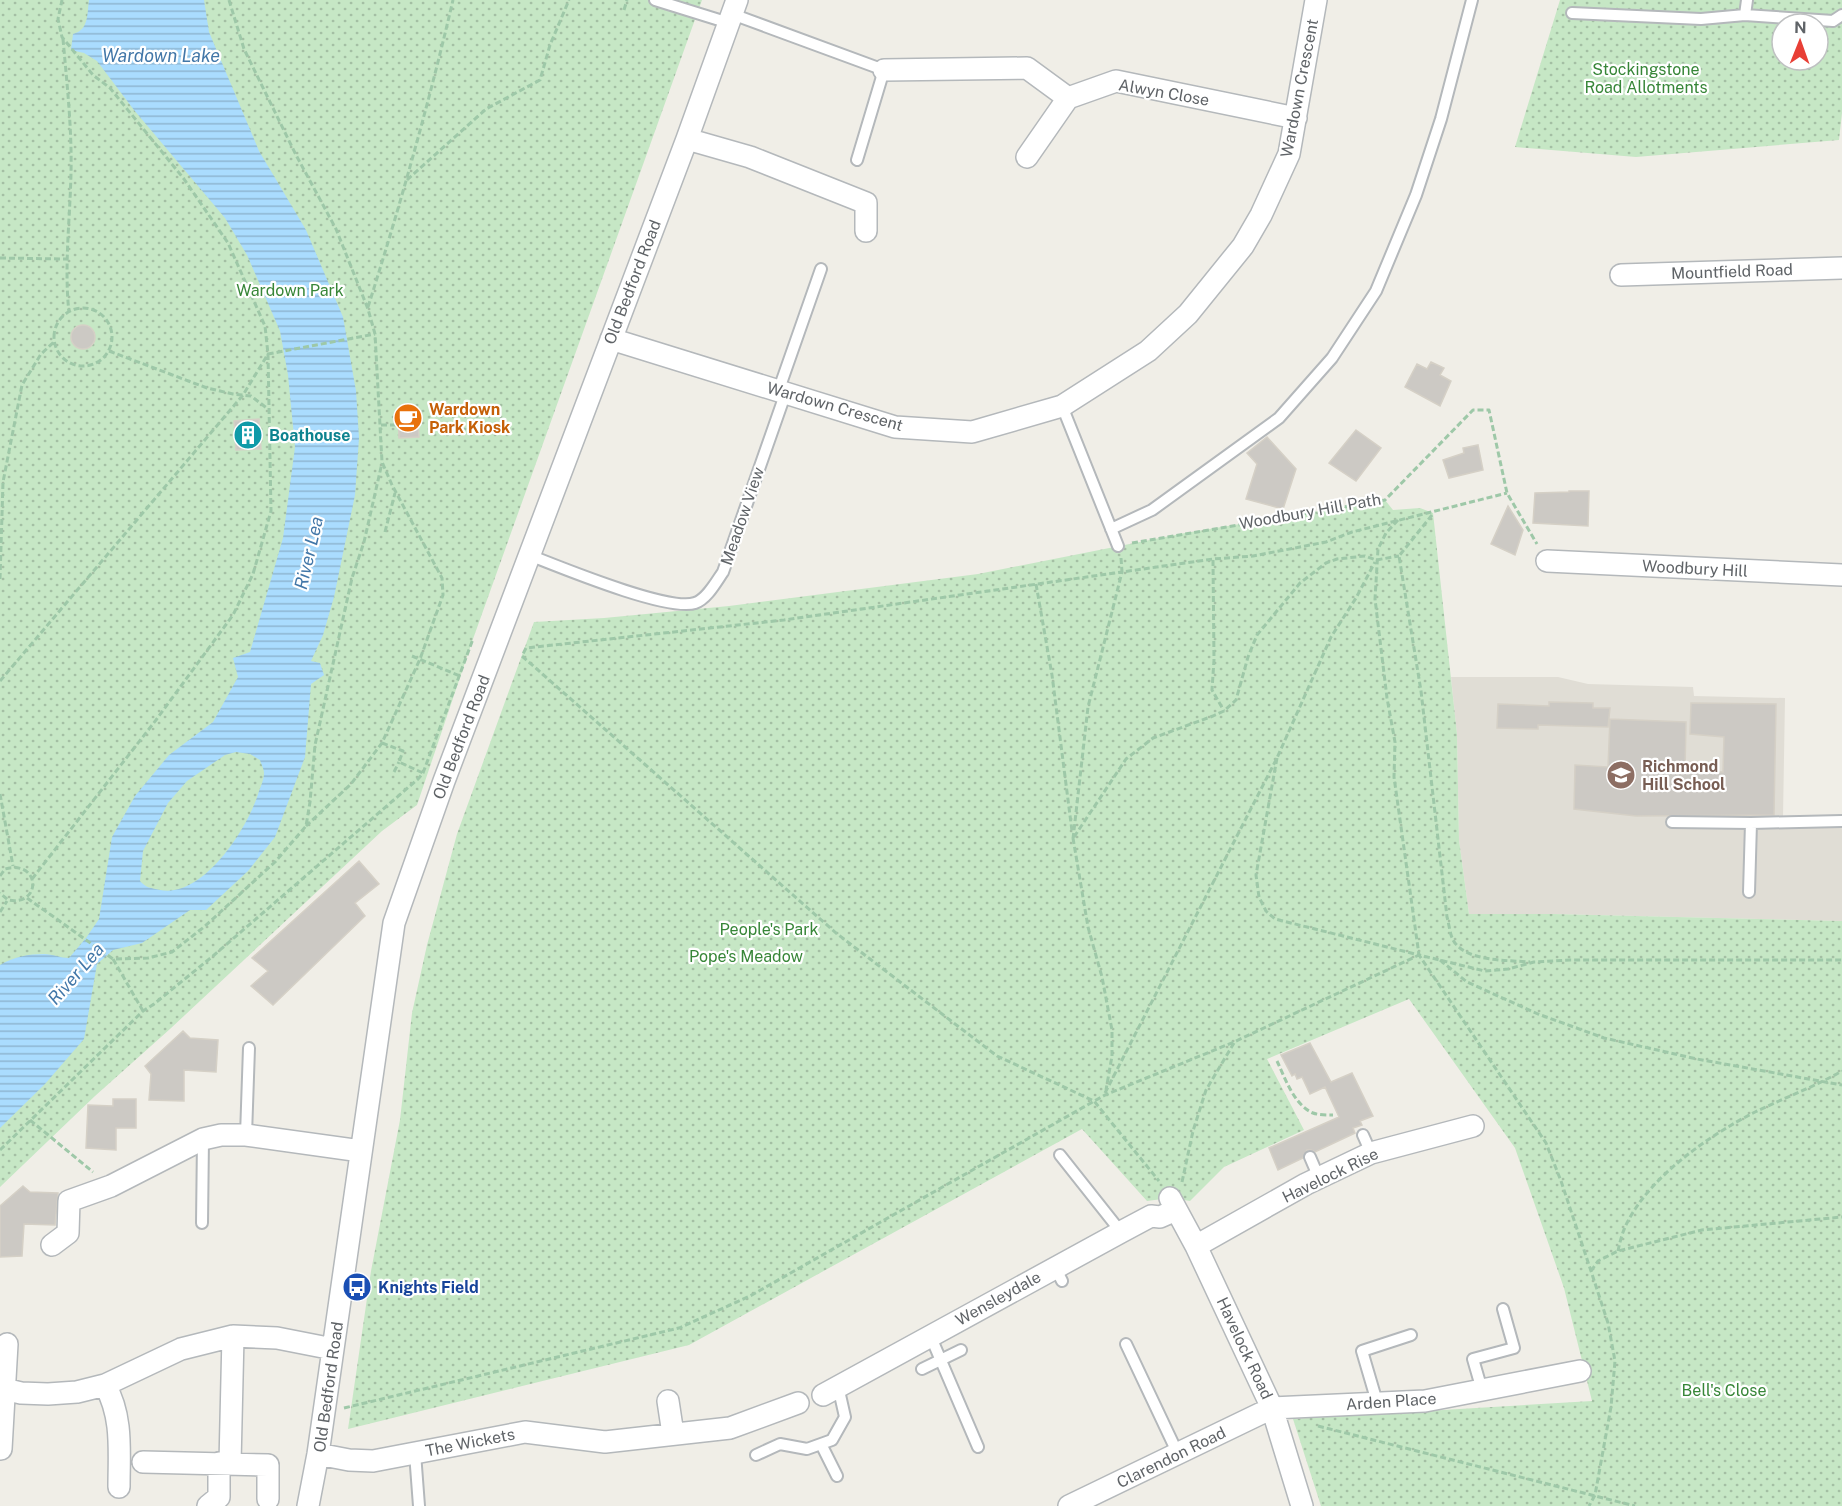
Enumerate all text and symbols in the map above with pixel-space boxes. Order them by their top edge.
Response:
north arrow [1770,12,1830,72]
street label: Wardown Crescent [1277,17,1322,159]
text: N [1794,18,1807,37]
water label: Wardown Lake [102,45,220,66]
park label: Stockingstone Road Allotments [1584,60,1708,97]
street label: Alwyn Close [1117,75,1211,110]
street label: Old Bedford Road [600,217,665,347]
street label: Mountfield Road [1671,260,1793,283]
park label: Wardown Park [236,281,344,300]
street label: Wardown Crescent [765,378,905,435]
place label: Wardown Park Kiosk [429,400,510,437]
cafe icon: Wardown Park Kiosk [392,402,424,434]
building icon: Boathouse [232,419,264,451]
place label: Boathouse [269,426,350,445]
street label: Meadow View [717,464,768,568]
street label: Woodbury Hill Path [1238,490,1382,533]
water label: River Lea [290,514,327,592]
street label: Woodbury Hill [1642,556,1748,581]
street label: Old Bedford Road [429,672,494,802]
place label: Richmond Hill School [1642,757,1725,794]
school or university icon: Richmond Hill School [1605,759,1637,791]
park label: People's Park [720,920,818,939]
water label: River Lea [43,939,108,1009]
park label: Pope's Meadow [689,947,804,966]
street label: Havelock Rise [1279,1144,1381,1207]
street label: Wensleydale [952,1267,1044,1330]
bus stop icon: Knights Field [341,1271,373,1303]
place label: Knights Field [378,1278,479,1297]
street label: Havelock Road [1213,1294,1277,1402]
street label: Old Bedford Road [310,1321,347,1454]
park label: Bell's Close [1682,1381,1766,1400]
street label: Arden Place [1345,1389,1437,1414]
street label: Clarendon Road [1114,1423,1229,1492]
street label: The Wickets [424,1425,516,1460]

